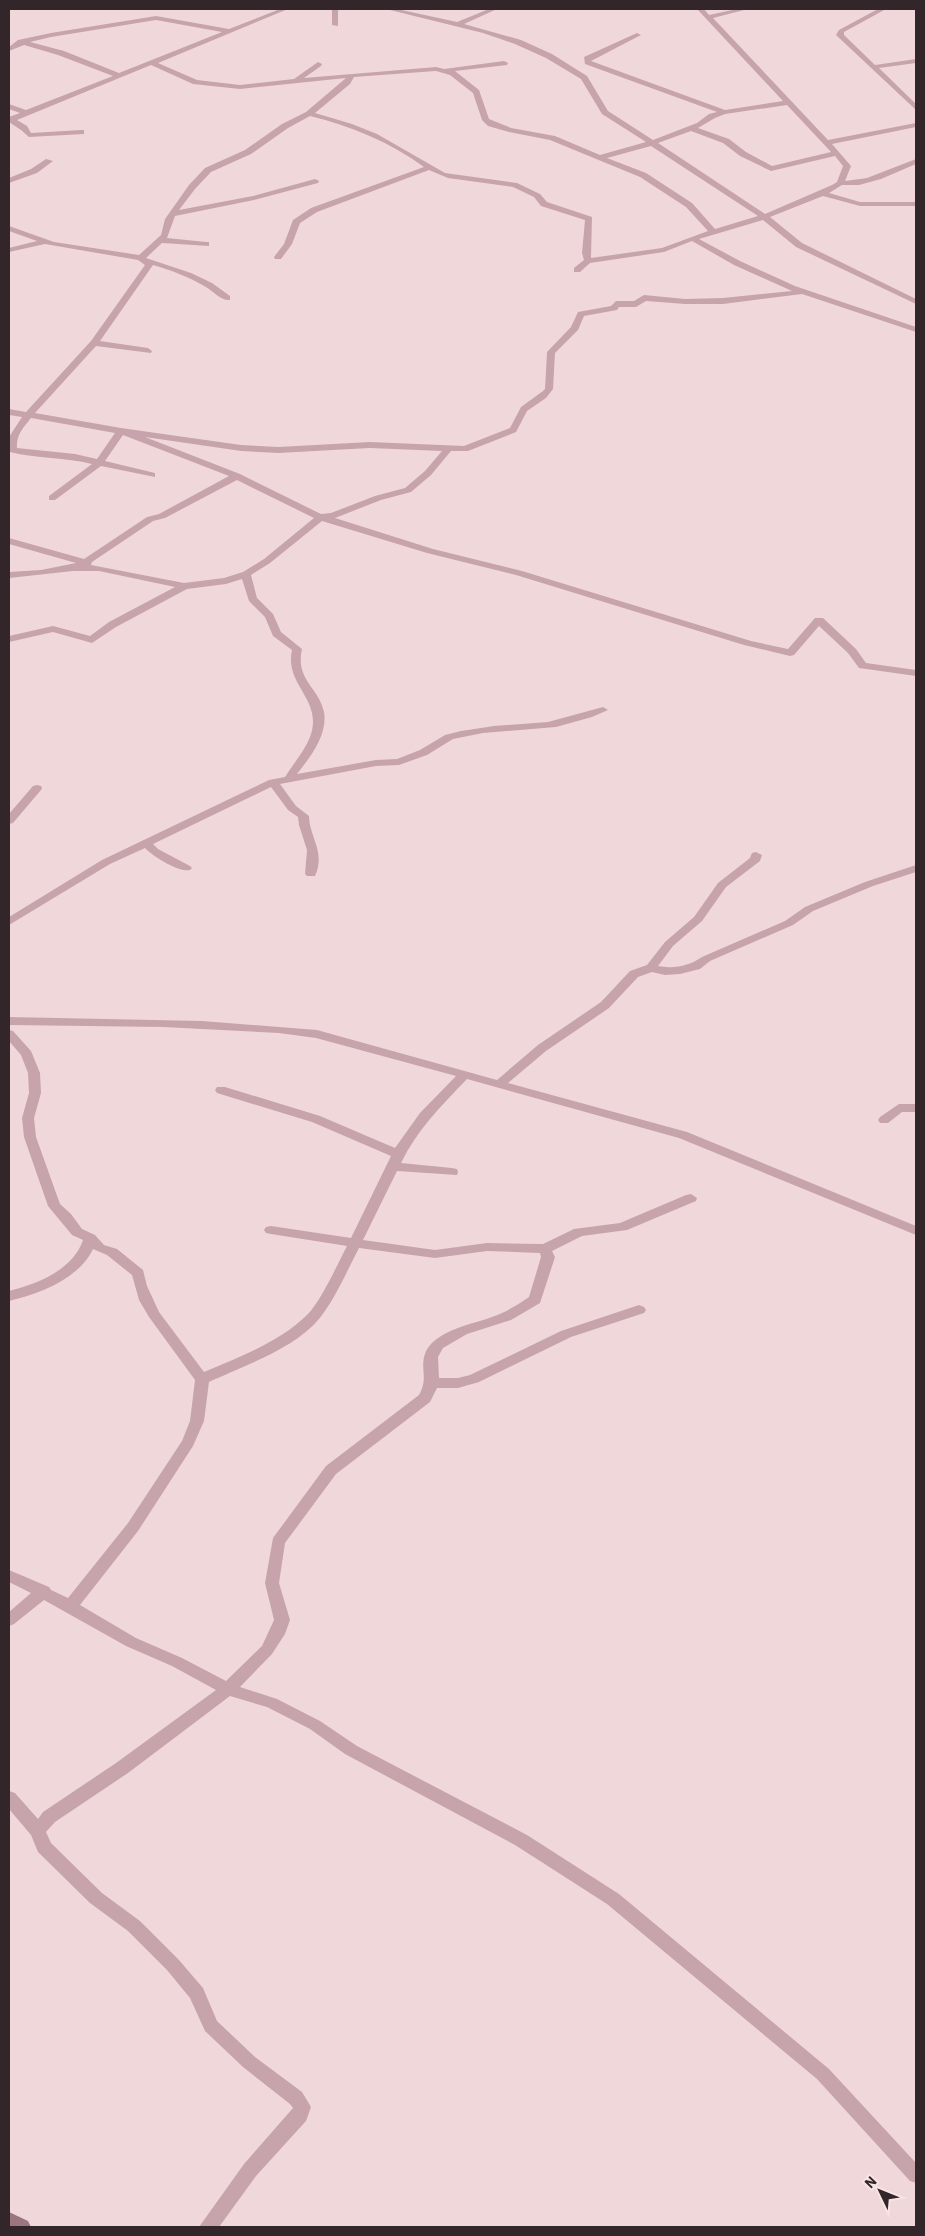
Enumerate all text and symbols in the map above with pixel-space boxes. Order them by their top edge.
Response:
north arrow [855,2166,905,2216]
text: N [860,2172,881,2192]

